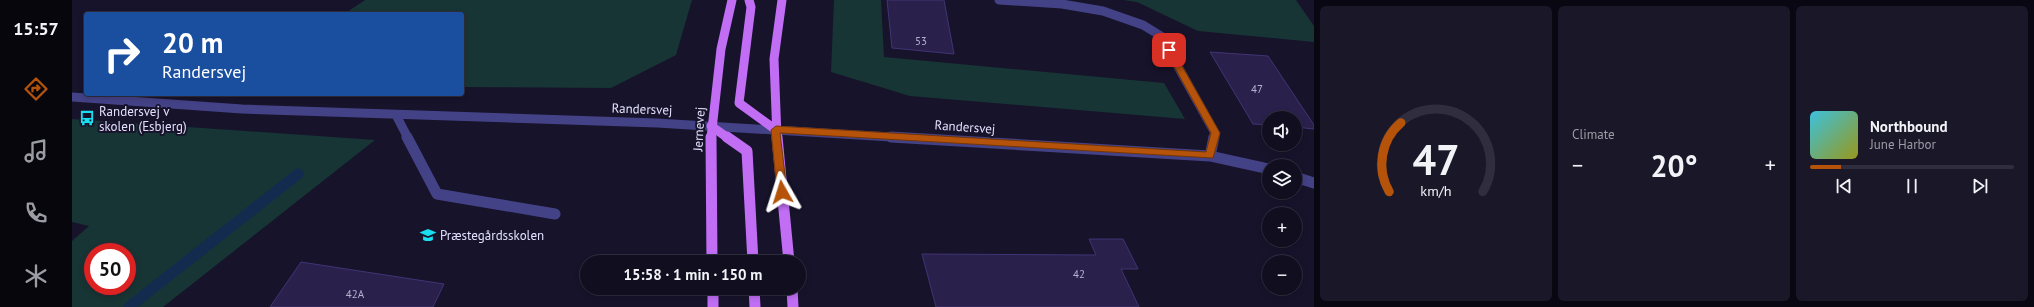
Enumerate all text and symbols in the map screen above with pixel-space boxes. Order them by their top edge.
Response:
text: 15:57 [13,17,59,40]
text: 20 m [162,24,223,61]
icon: right [96,28,148,80]
pin [1152,33,1186,67]
house number: 53 [915,34,927,48]
icon: arrive [1158,39,1180,61]
text: Randersvej [162,60,246,83]
icon: directions [22,75,50,103]
house number: 47 [1251,82,1263,96]
street label: Randersvej [611,99,673,119]
place label: Randersvej v skolen (Esbjerg) [99,103,187,135]
street label: Jernevej [689,106,709,153]
bus stop icon: Randersvej v skolen (Esbjerg) [78,109,96,127]
map controls [1262,111,1302,295]
button: sound [1262,111,1302,151]
street label: Randersvej [934,116,996,138]
text: Northbound [1870,117,1947,136]
text: Climate [1572,126,1615,143]
text: 47 [1412,132,1460,185]
text: June Harbor [1870,136,1936,153]
icon: music [22,137,50,165]
text: 20° [1650,146,1698,185]
text: − [1572,151,1583,179]
text: + [1765,151,1776,179]
button: layers [1262,159,1302,199]
position arrow [761,171,803,213]
icon: previous [1833,175,1855,197]
icon: pause [1901,175,1923,197]
icon: next [1969,175,1991,197]
text: km/h [1420,180,1452,199]
icon: phone [22,199,50,227]
button: + [1262,207,1302,247]
school or university icon: Præstegårdsskolen [419,226,437,244]
place label: Præstegårdsskolen [440,227,544,244]
speed limit sign: 50 [84,243,136,295]
button: − [1262,255,1302,295]
icon: climate [22,262,50,290]
text: 15:58 · 1 min · 150 m [624,265,762,284]
house number: 42 [1073,267,1085,281]
house number: 42A [346,287,365,301]

